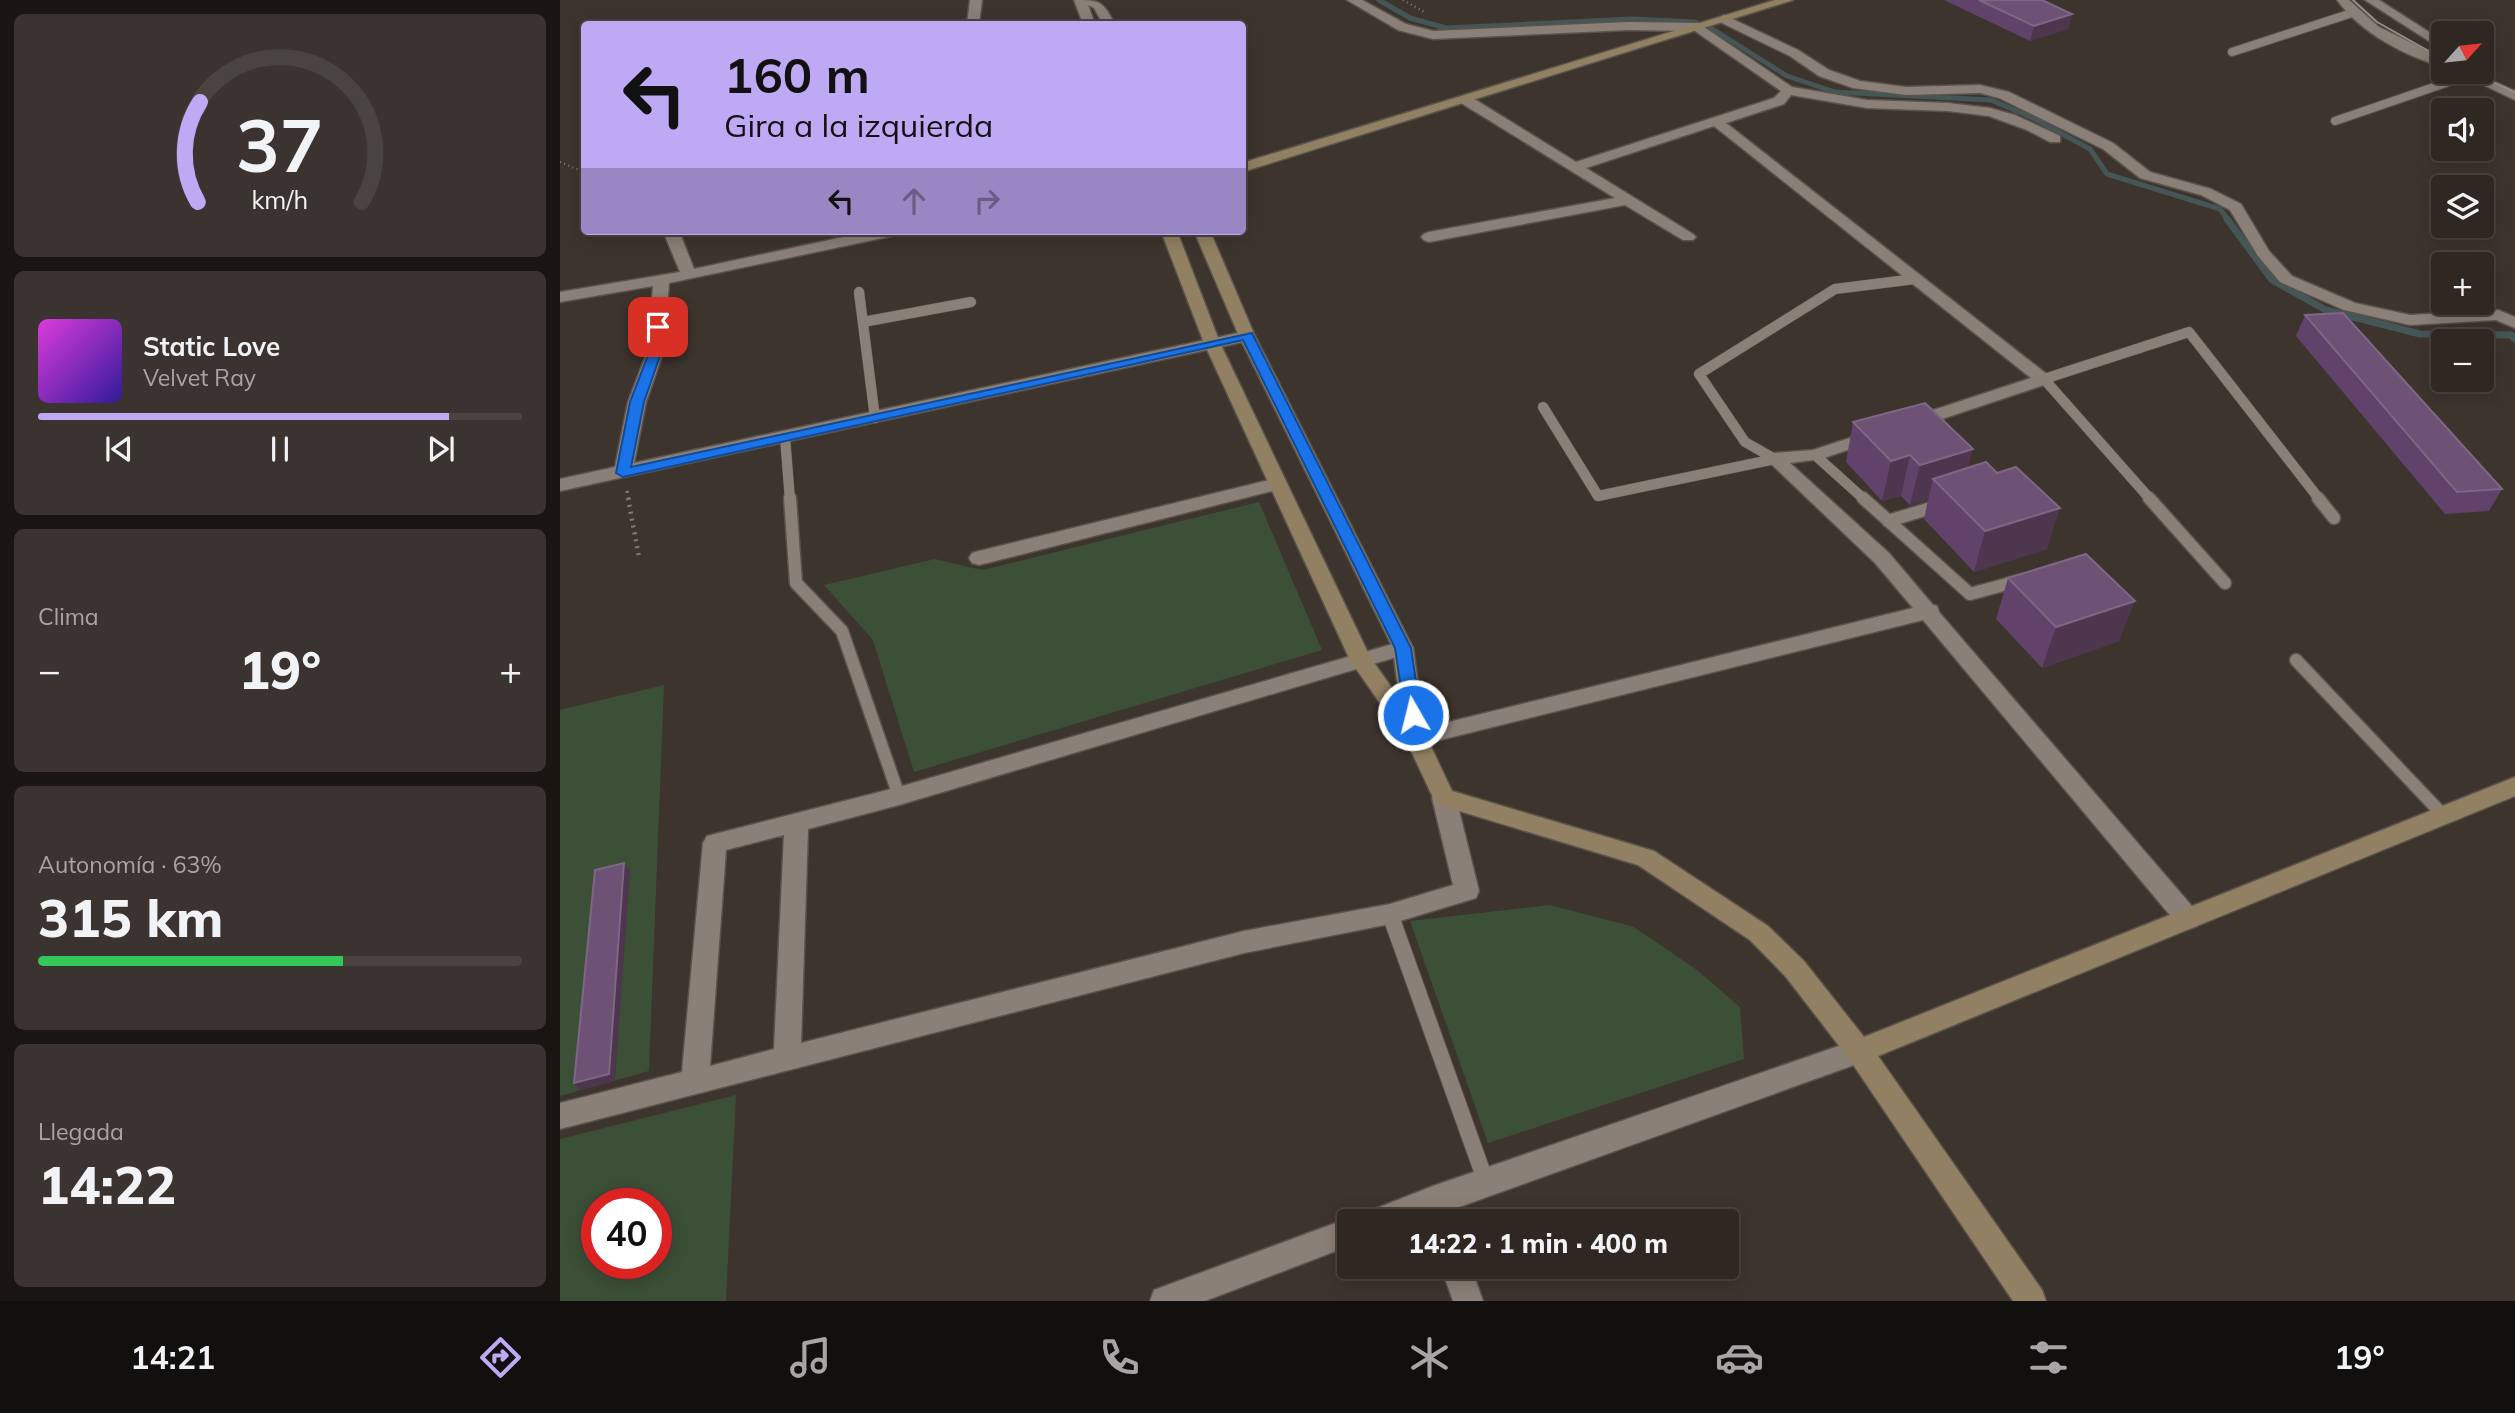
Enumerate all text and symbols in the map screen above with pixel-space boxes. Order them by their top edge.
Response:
north arrow [2431,21,2494,84]
map controls [2431,21,2494,392]
text: 160 m [724,44,870,105]
icon: left [609,49,700,140]
button: sound [2431,98,2494,161]
text: 37 [236,99,324,190]
text: Gira a la izquierda [724,105,993,145]
button: layers [2431,175,2494,238]
icon: left [822,182,860,220]
icon: ahead [895,182,933,220]
icon: right [968,182,1006,220]
text: km/h [252,184,308,215]
button: + [2431,252,2494,315]
pin [628,297,688,357]
icon: arrive [639,308,677,346]
button: − [2431,329,2494,392]
text: Static Love [143,330,280,363]
text: Velvet Ray [143,363,256,392]
icon: previous [100,430,138,468]
icon: pause [261,430,299,468]
icon: next [422,430,460,468]
text: Clima [38,602,99,631]
text: 19° [239,637,321,702]
text: − [38,646,61,694]
text: + [499,646,522,694]
position arrow [1376,678,1450,752]
text: Autonomía · 63% [38,850,222,879]
text: 315 km [38,885,223,950]
text: Llegada [38,1117,124,1146]
text: 14:22 [38,1152,176,1217]
speed limit sign: 40 [581,1188,672,1279]
text: 14:22 · 1 min · 400 m [1408,1227,1668,1260]
icon: directions [476,1333,525,1382]
icon: music [786,1333,835,1382]
icon: phone [1095,1333,1144,1382]
icon: climate [1405,1333,1454,1382]
icon: car [1715,1333,1764,1382]
icon: filters [2024,1333,2073,1382]
text: 14:21 [130,1337,215,1377]
text: 19° [2334,1337,2385,1377]

